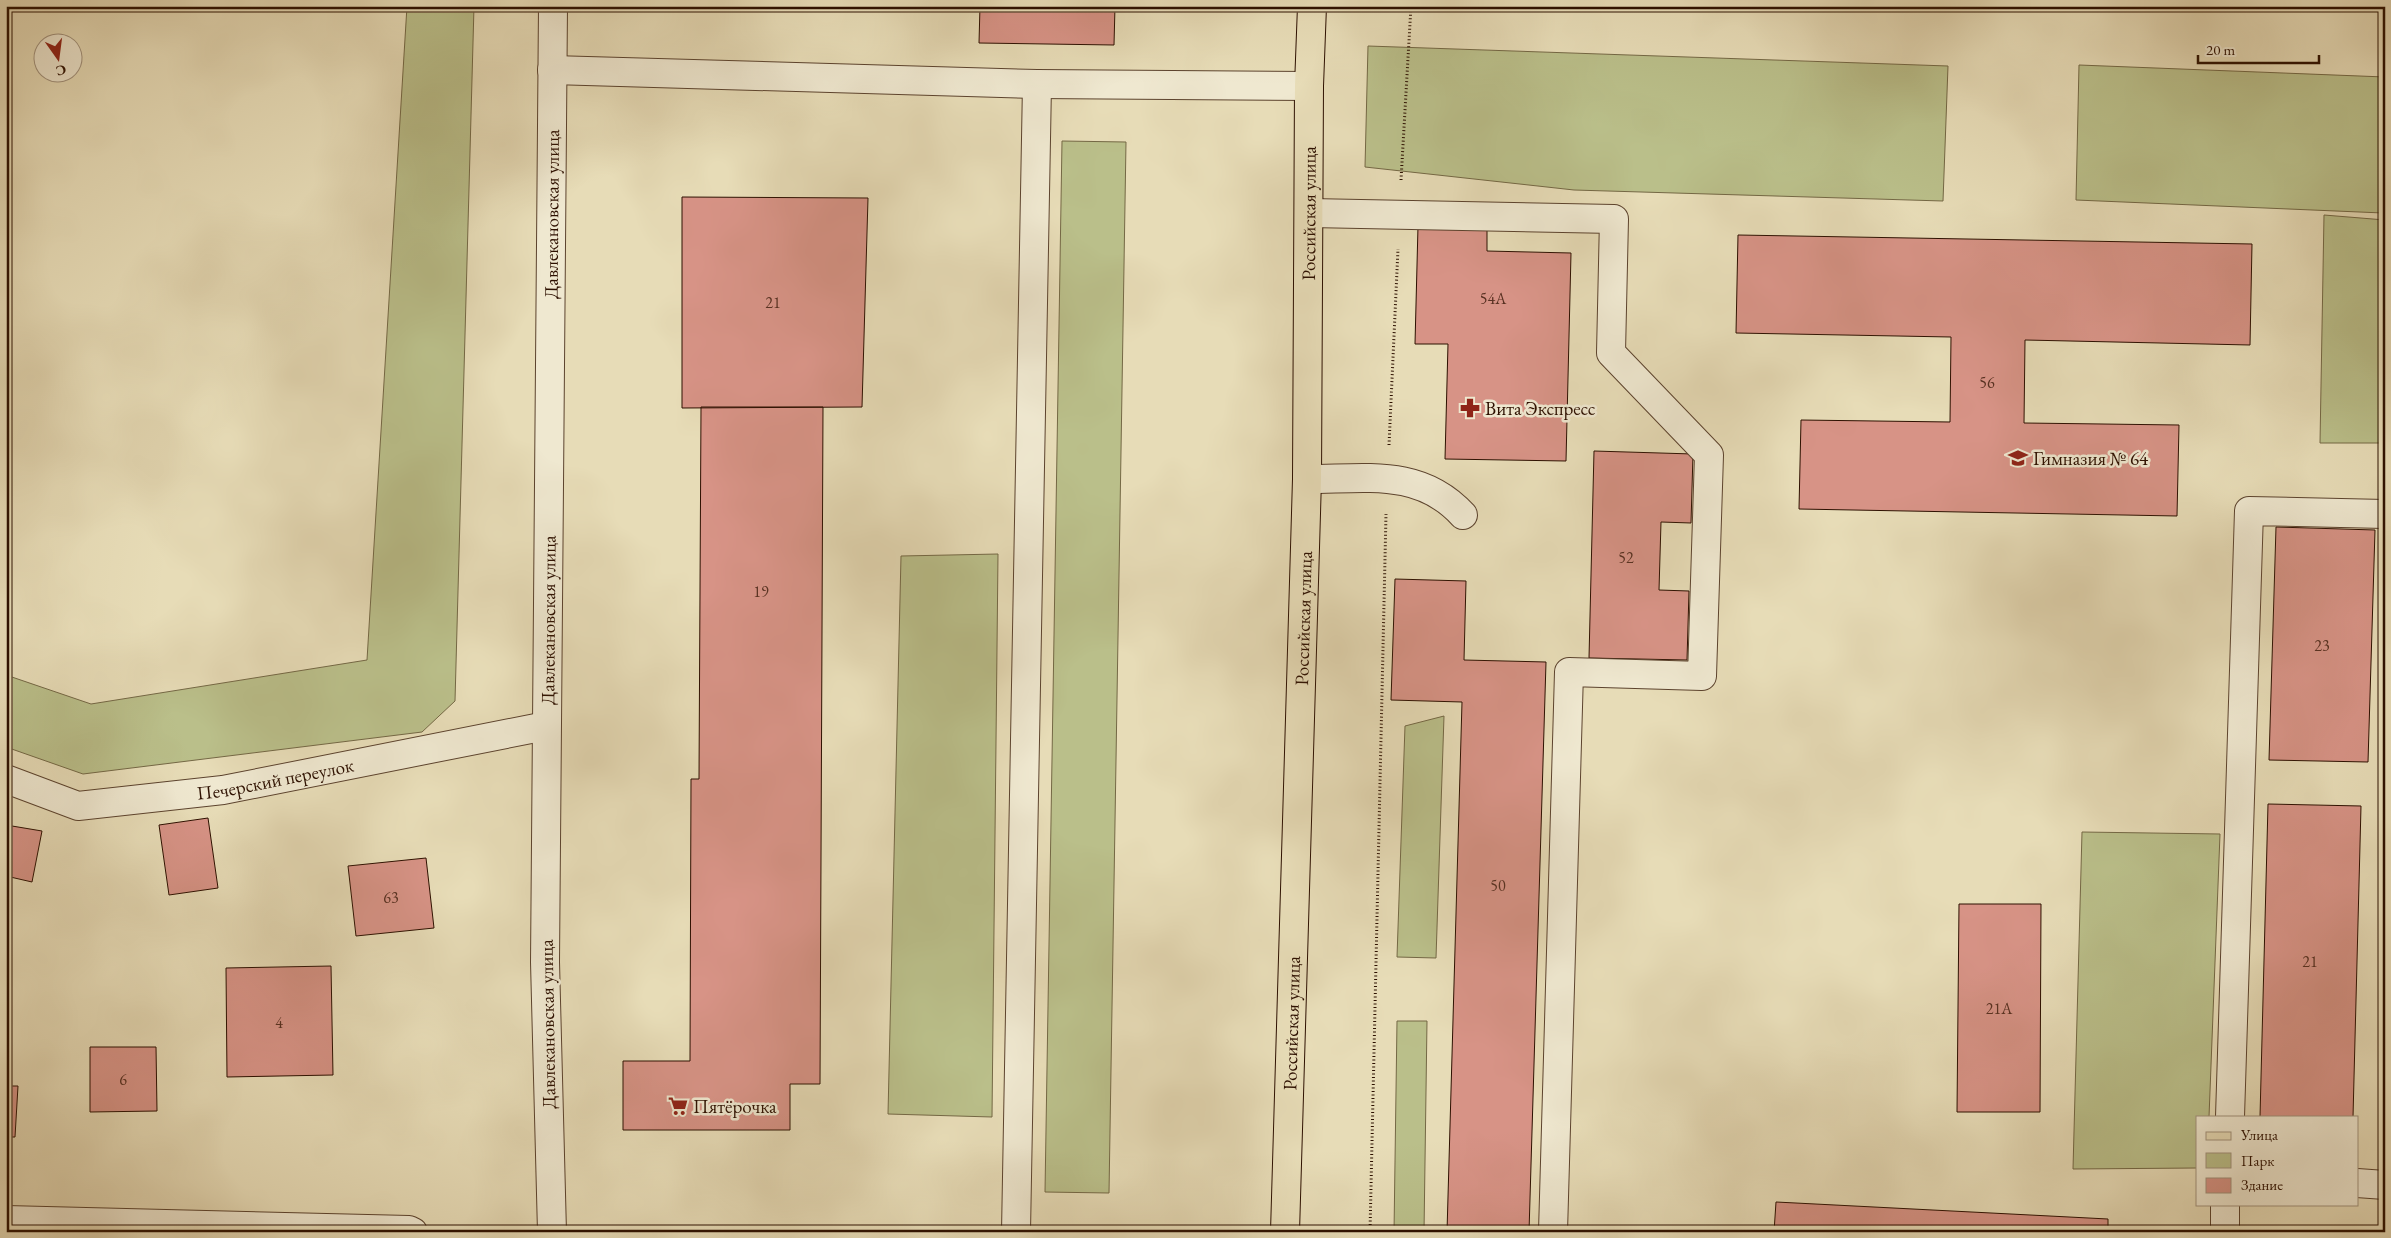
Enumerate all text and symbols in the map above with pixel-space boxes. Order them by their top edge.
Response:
north arrow [32,32,82,82]
scale bar [2198,32,2320,64]
text: 20 m [2206,40,2235,59]
text: С [54,61,68,81]
street label: Давлекановская улица [539,129,565,299]
street label: Российская улица [1296,146,1322,281]
house number: 54А [1480,288,1507,309]
house number: 21 [765,292,781,313]
house number: 56 [1979,372,1995,393]
place label: Вита Экспресс [1485,396,1596,421]
pharmacy icon: Вита Экспресс [1459,397,1481,419]
place label: Гимназия № 64 [2033,446,2149,471]
school or university icon: Гимназия № 64 [2007,447,2029,469]
street label: Давлекановская улица [535,535,562,705]
house number: 52 [1618,547,1634,568]
street label: Российская улица [1289,550,1318,686]
house number: 19 [753,581,769,602]
house number: 23 [2314,635,2330,656]
street label: Печерский переулок [195,752,356,806]
house number: 50 [1490,875,1506,896]
house number: 63 [383,887,399,908]
street label: Давлекановская улица [534,939,561,1109]
house number: 21 [2302,951,2318,972]
street label: Российская улица [1277,955,1306,1091]
house number: 21А [1986,998,2013,1019]
house number: 4 [275,1012,283,1033]
house number: 6 [119,1069,127,1090]
place label: Пятёрочка [693,1094,777,1119]
supermarket icon: Пятёрочка [667,1095,689,1117]
legend [2196,1116,2358,1206]
text: Улица [2240,1125,2278,1144]
text: Парк [2241,1151,2274,1170]
text: Здание [2241,1175,2283,1194]

